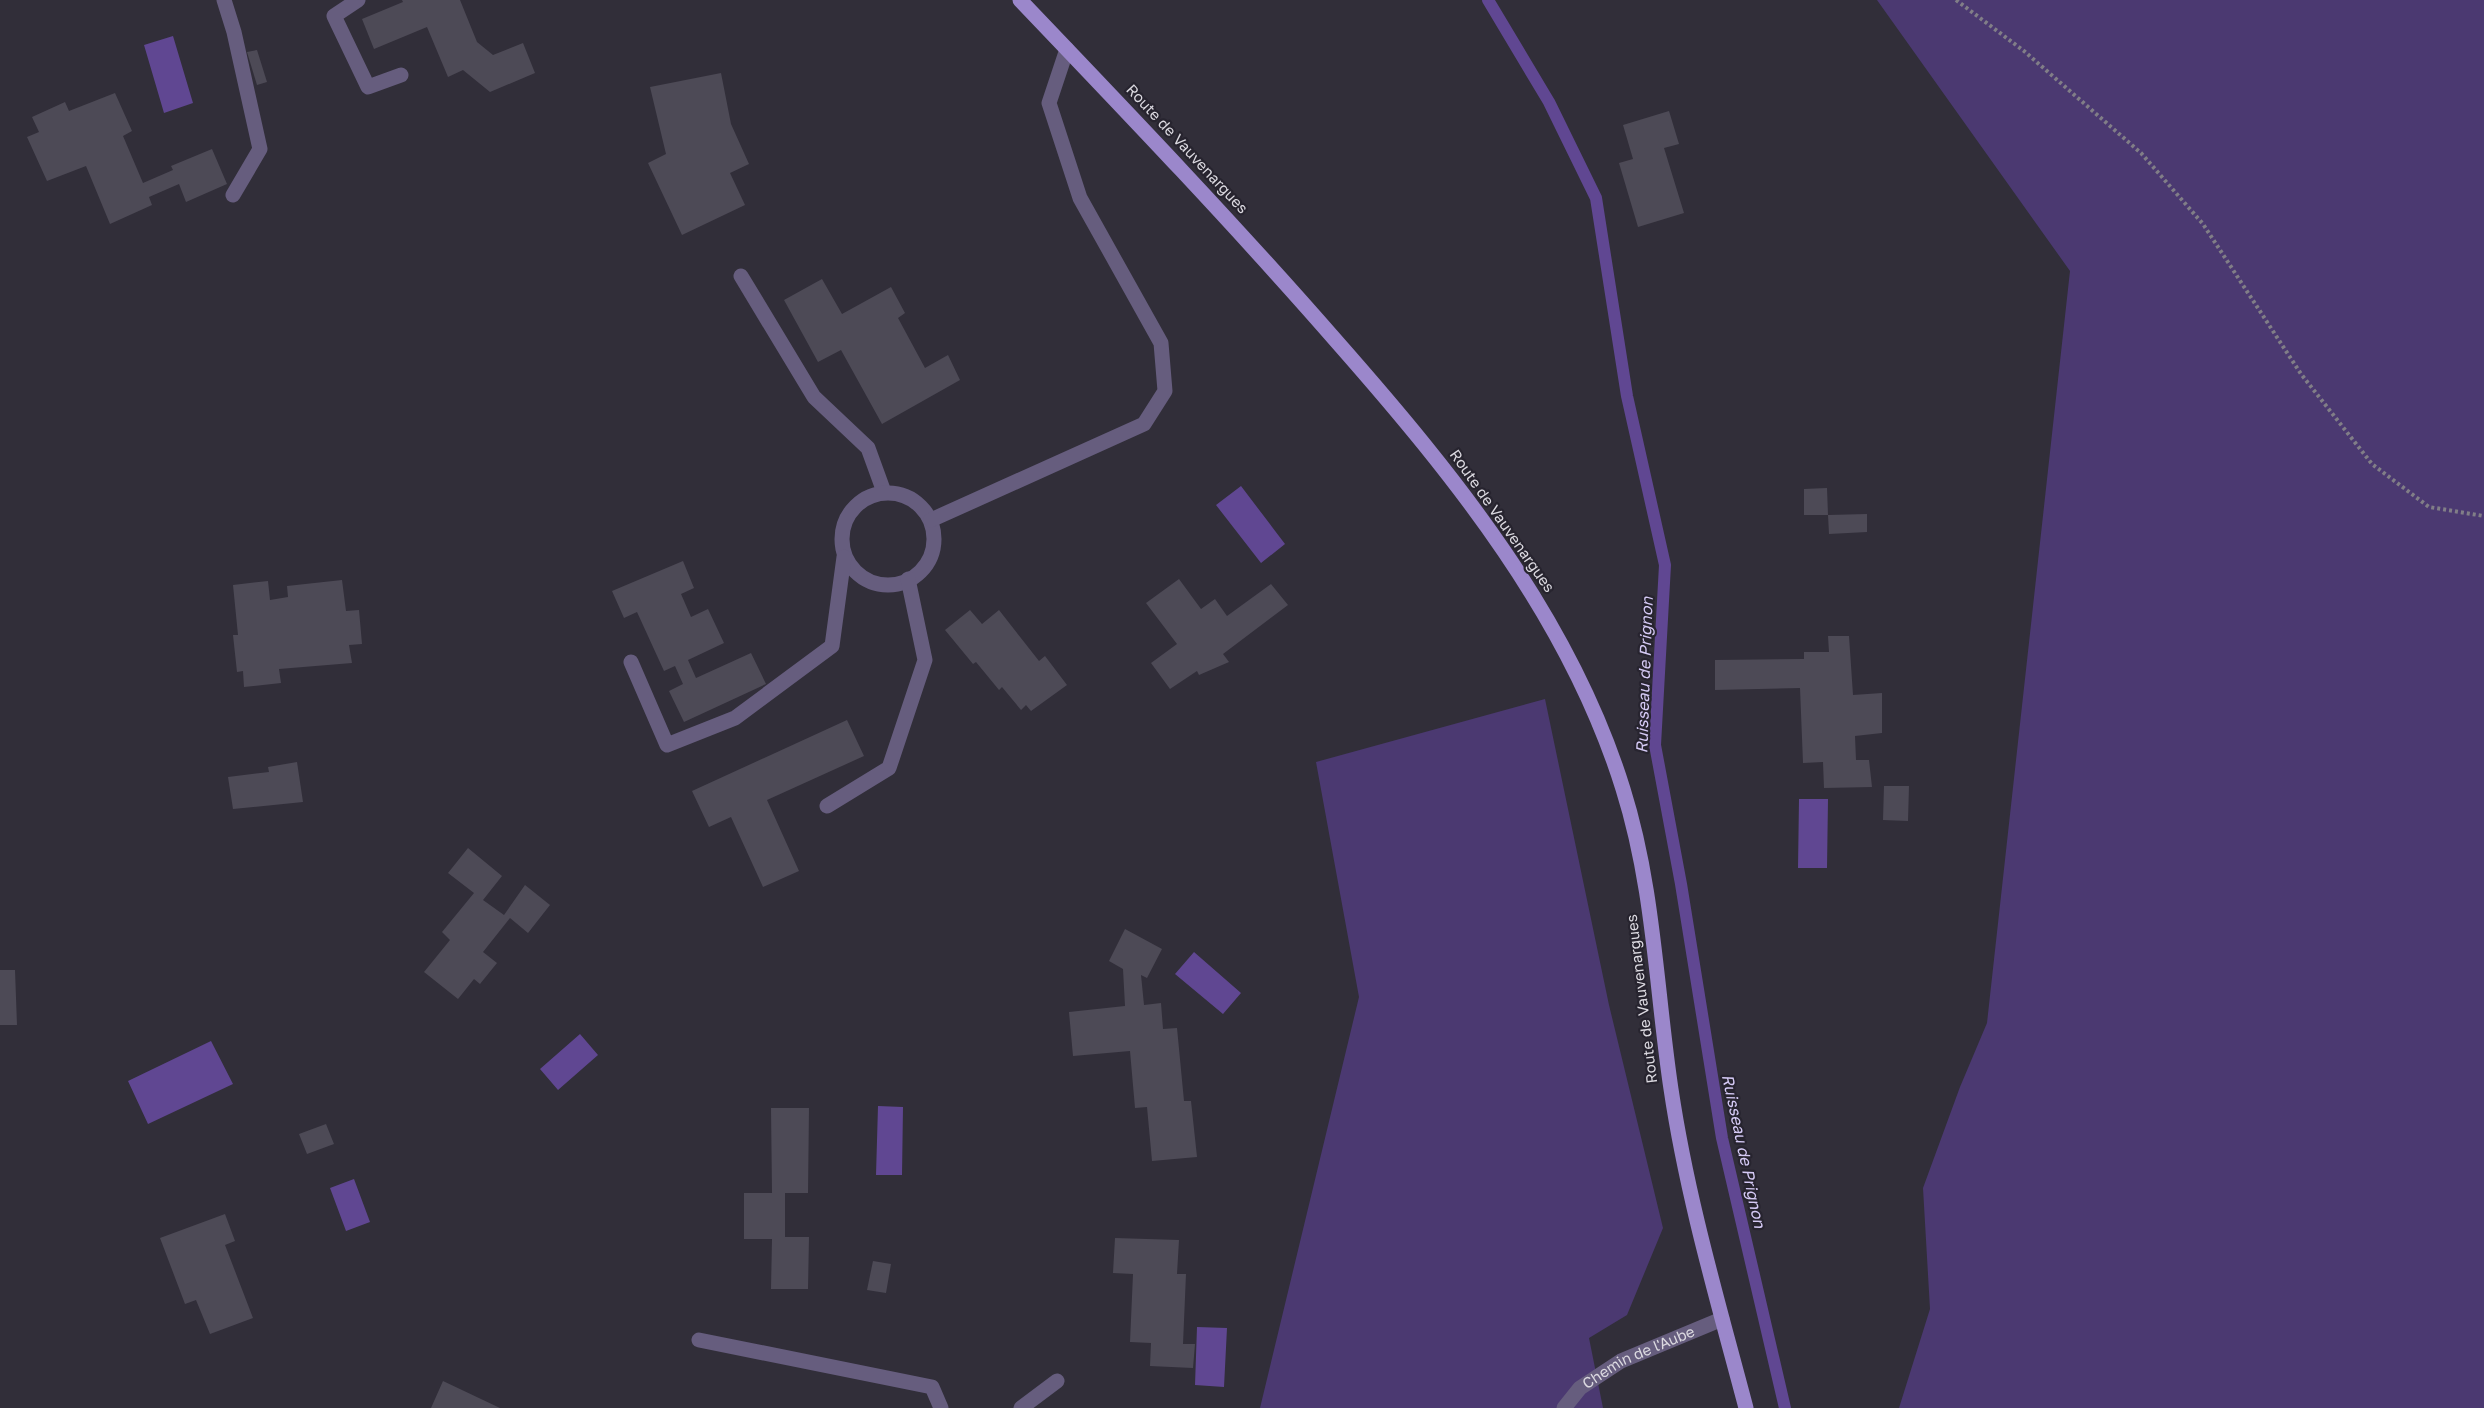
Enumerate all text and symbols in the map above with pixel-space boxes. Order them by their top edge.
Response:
street label: Route de Vauvenargues [1123,80,1252,217]
street label: Route de Vauvenargues [1447,446,1559,595]
water label: Ruisseau de Prignon [1631,595,1657,754]
street label: Route de Vauvenargues [1622,914,1660,1085]
water label: Ruisseau de Prignon [1718,1072,1770,1231]
street label: Chemin de l'Aube [1578,1321,1697,1392]

